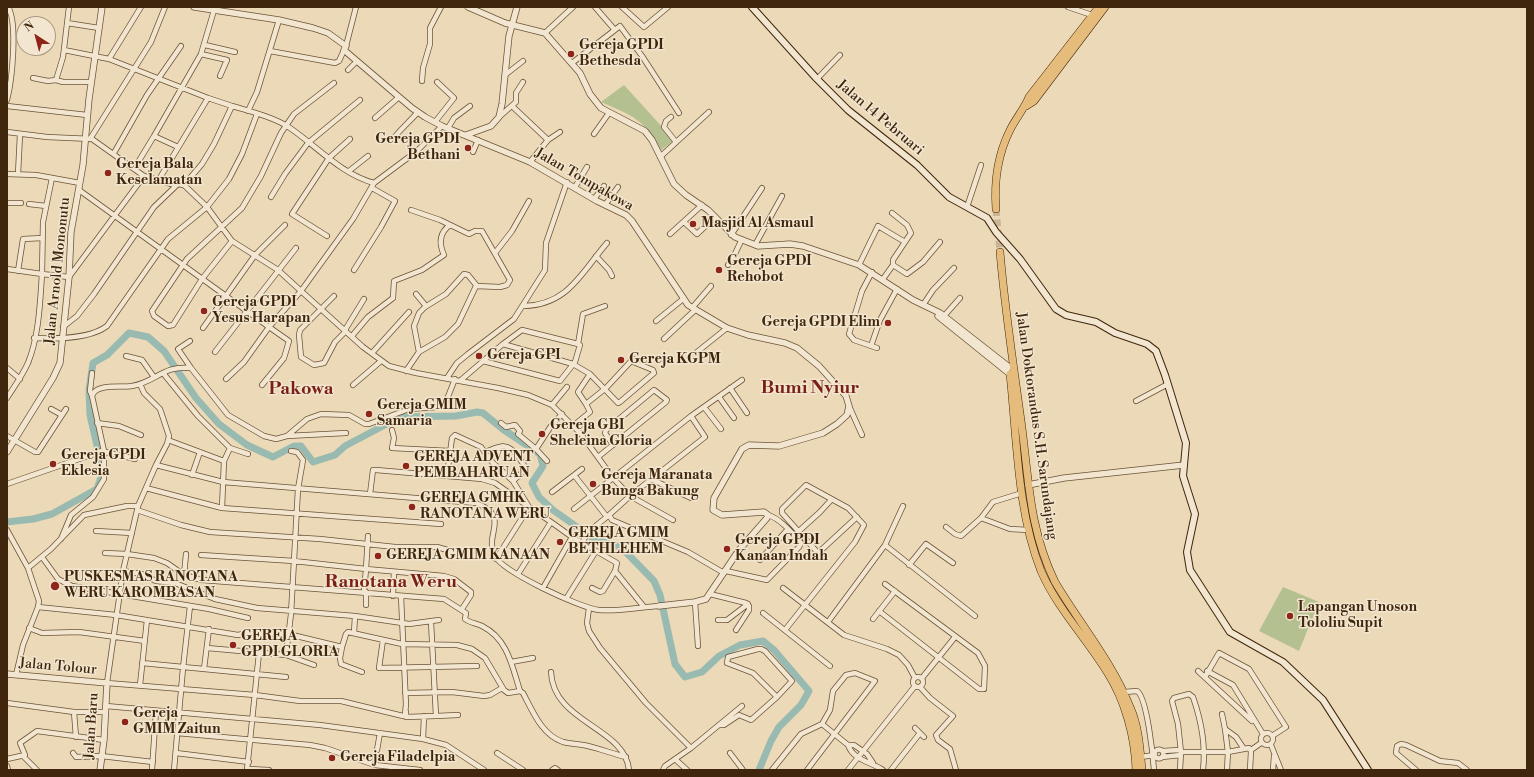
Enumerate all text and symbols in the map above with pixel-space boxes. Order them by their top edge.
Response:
north arrow [16,16,56,56]
text: N [22,19,37,35]
place label: Gereja GPDI Bethesda [579,38,664,70]
marker: Gereja GPDI Bethesda [566,49,576,59]
street label: Jalan 14 Pebruari [833,77,927,159]
place label: Gereja GPDI Bethani [375,132,460,164]
marker: Gereja GPDI Bethani [463,143,473,153]
street label: Jalan Tompakowa [532,145,636,215]
place label: Gereja Bala Keselamatan [116,157,202,190]
marker: Gereja Bala Keselamatan [103,168,113,178]
street label: Jalan Arnold Mononutu [42,196,74,346]
place label: Masjid Al Asmaul [701,216,814,232]
marker: Masjid Al Asmaul [688,219,698,229]
place label: Gereja GPDI Rehobot [727,254,812,286]
marker: Gereja GPDI Rehobot [714,265,724,275]
place label: Gereja GPDI Yesus Harapan [212,295,310,328]
marker: Gereja GPDI Yesus Harapan [199,306,209,316]
street label: Jalan Doktorandus S.H. Sarundajang [1012,311,1060,541]
place label: Gereja GPDI Elim [761,315,880,331]
marker: Gereja GPDI Elim [883,318,893,328]
place label: Gereja GPI [487,348,561,364]
marker: Gereja GPI [474,351,484,361]
place label: Gereja KGPM [629,352,721,368]
marker: Gereja KGPM [616,355,626,365]
district label: Bumi Nyiur [761,378,859,400]
district label: Pakowa [269,379,333,401]
place label: Gereja GMIM Samaria [377,398,467,430]
marker: Gereja GMIM Samaria [364,409,374,419]
place label: Gereja GBI Sheleina Gloria [550,418,652,450]
marker: Gereja GBI Sheleina Gloria [537,429,547,439]
place label: Gereja GPDI Eklesia [61,448,146,480]
place label: GEREJA ADVENT PEMBAHARUAN [414,450,533,482]
marker: Gereja GPDI Eklesia [48,459,58,469]
marker: GEREJA ADVENT PEMBAHARUAN [401,461,411,471]
place label: Gereja Maranata Bunga Bakung [601,468,713,500]
marker: Gereja Maranata Bunga Bakung [588,479,598,489]
place label: GEREJA GMHK RANOTANA WERU [420,491,550,524]
marker: GEREJA GMHK RANOTANA WERU [407,502,417,512]
place label: GEREJA GMIM BETHLEHEM [568,526,669,558]
place label: Gereja GPDI Kanaan Indah [735,533,828,566]
marker: GEREJA GMIM BETHLEHEM [555,537,565,547]
marker: Gereja GPDI Kanaan Indah [722,544,732,554]
place label: GEREJA GMIM KANAAN [386,548,550,564]
marker: GEREJA GMIM KANAAN [373,551,383,561]
place label: PUSKESMAS RANOTANA WERU KAROMBASAN [64,570,238,602]
district label: Ranotana Weru [325,572,457,594]
marker: PUSKESMAS RANOTANA WERU KAROMBASAN [49,580,61,592]
place label: Lapangan Unoson Tololiu Supit [1298,600,1417,632]
marker: Lapangan Unoson Tololiu Supit [1285,611,1295,621]
place label: GEREJA GPDI GLORIA [241,629,339,662]
marker: GEREJA GPDI GLORIA [228,640,238,650]
street label: Jalan Tolour [18,655,98,679]
street label: Jalan Baru [81,692,103,760]
place label: Gereja GMIM Zaitun [133,706,221,738]
marker: Gereja GMIM Zaitun [120,717,130,727]
place label: Gereja Filadelpia [340,750,455,766]
marker: Gereja Filadelpia [327,753,337,763]

